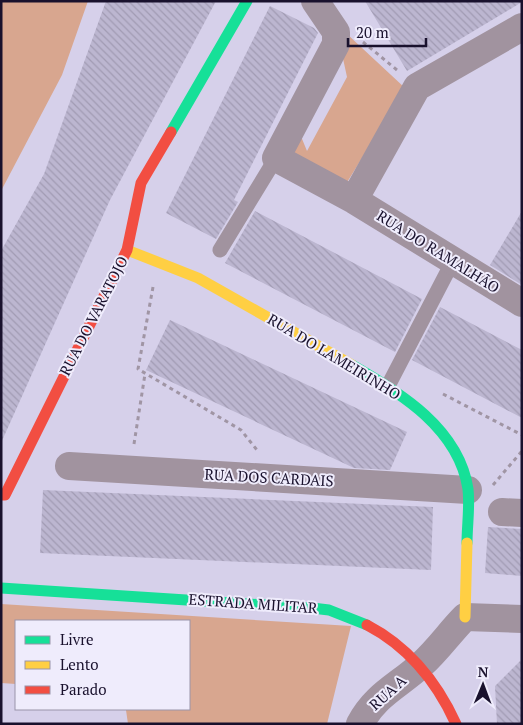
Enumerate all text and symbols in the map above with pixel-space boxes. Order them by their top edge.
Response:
scale bar [348,15,426,47]
text: 20 m [356,22,389,42]
street label: RUA DO RAMALHÃO [373,205,504,297]
street label: RUA DO VARATOJO [54,252,132,379]
street label: RUA DO LAMEIRINHO [264,308,405,404]
street label: RUA DOS CARDAIS [204,464,334,490]
street label: ESTRADA MILITAR [188,589,319,618]
legend [15,620,190,710]
text: Livre [60,629,94,649]
text: Lento [60,654,99,674]
north arrow [458,660,508,710]
text: N [478,662,489,681]
street label: RUA A [365,670,411,714]
text: Parado [60,679,106,699]

